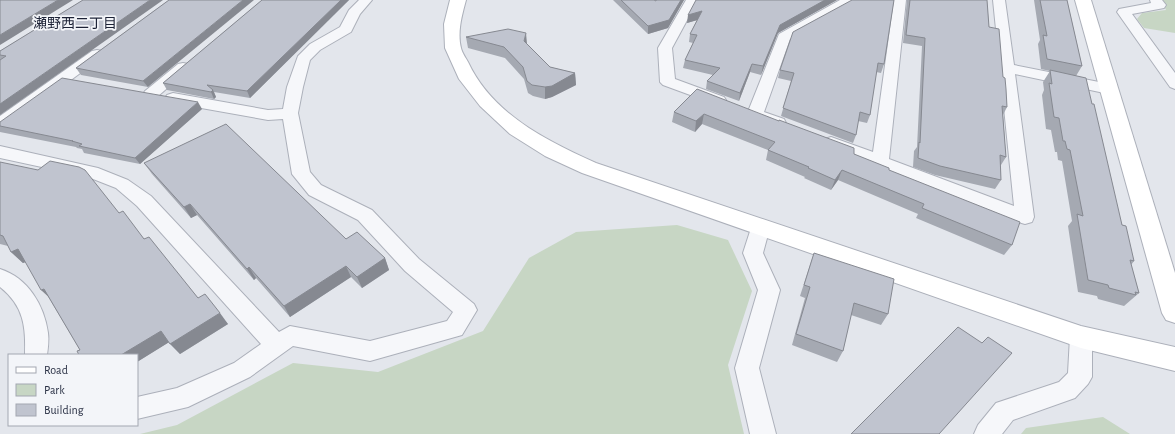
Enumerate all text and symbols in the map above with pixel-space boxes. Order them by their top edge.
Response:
district label: 瀬野西二丁目 [33,16,117,31]
legend [8,354,138,426]
text: Road [44,364,68,376]
text: Park [44,384,65,396]
text: Building [44,404,84,416]

